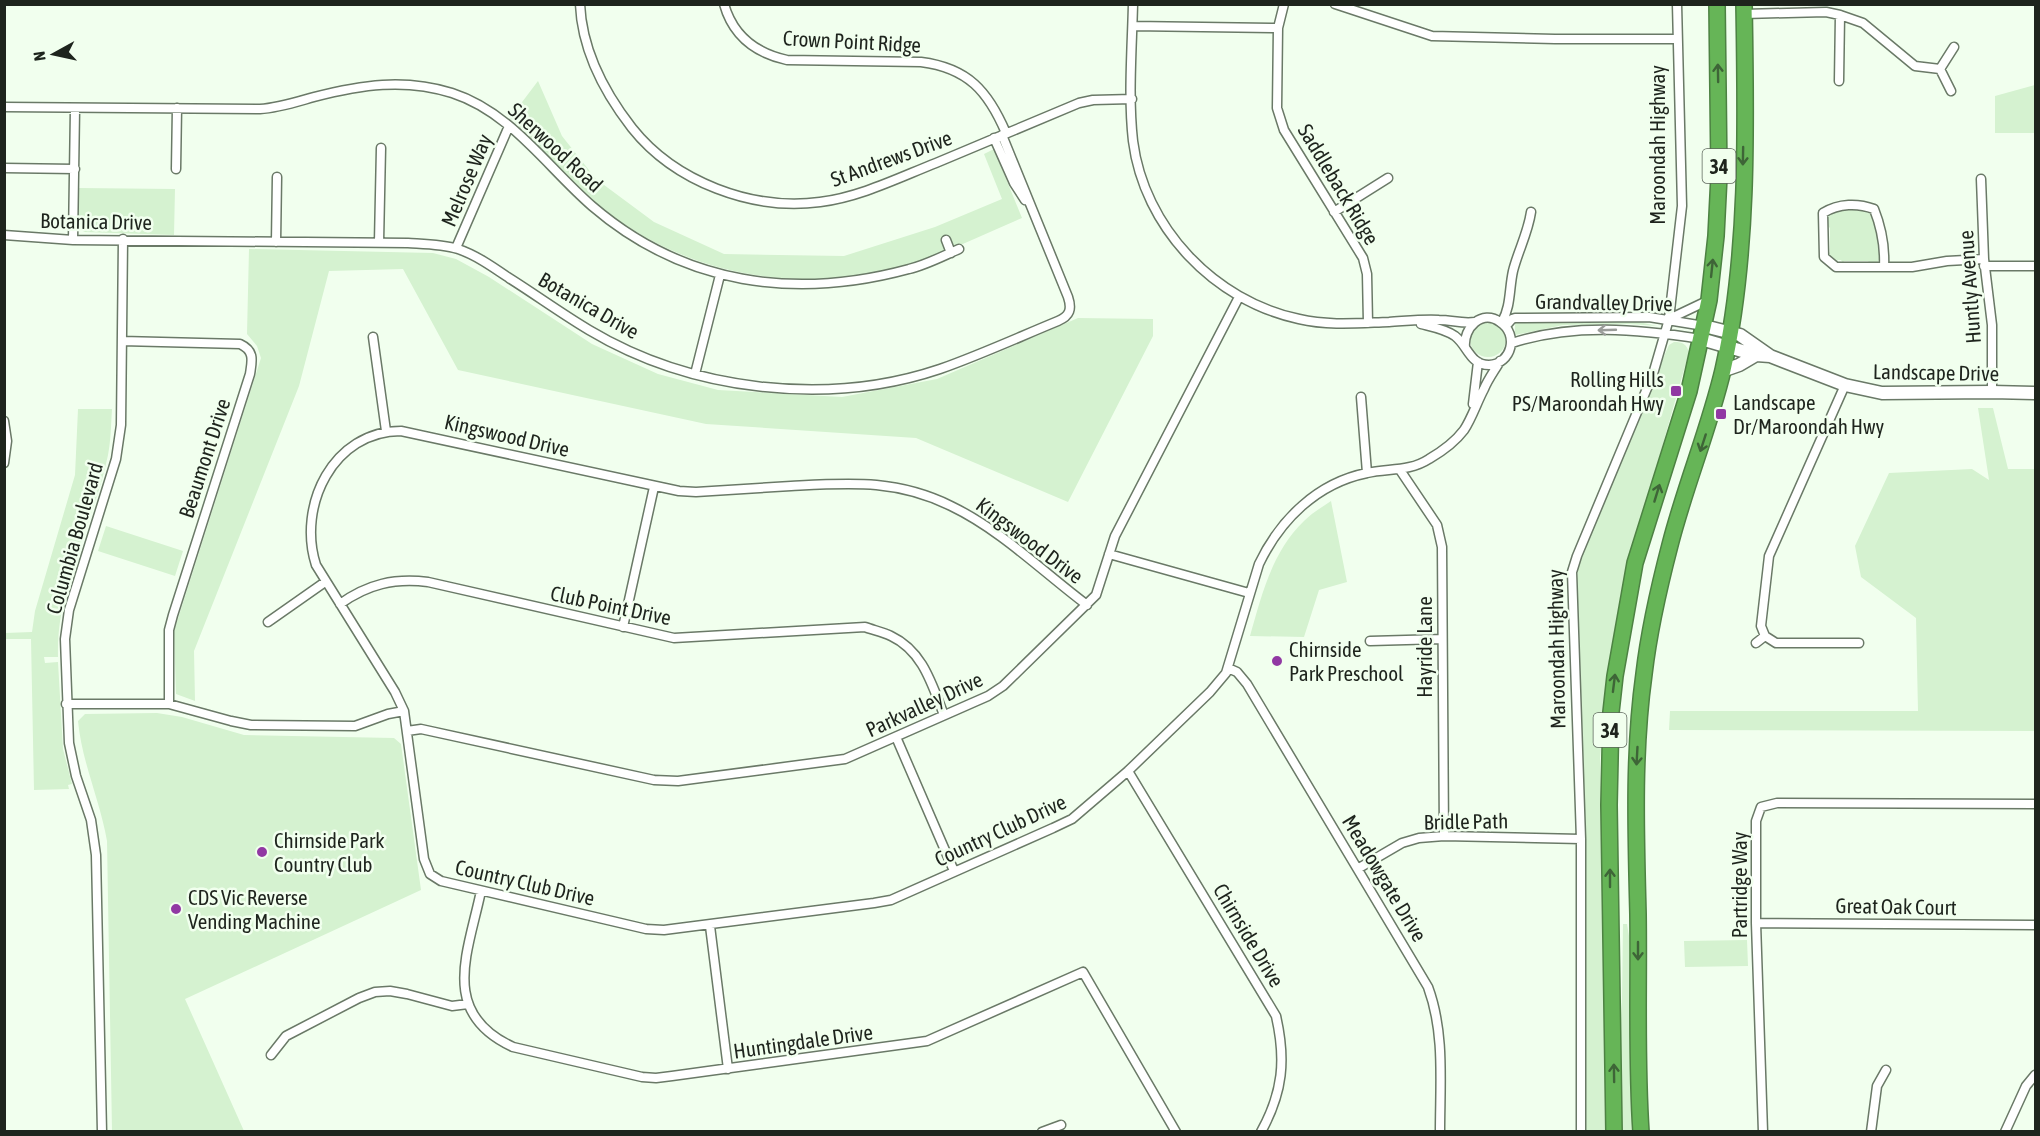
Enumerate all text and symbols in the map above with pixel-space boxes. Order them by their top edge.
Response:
north arrow [24,24,84,84]
street label: Crown Point Ridge [782,25,922,57]
text: N [30,50,49,62]
one-way arrow [1712,64,1724,84]
street label: Maroondah Highway [1645,65,1669,225]
street label: Sherwood Road [504,97,608,197]
street label: Saddleback Ridge [1294,119,1384,249]
street label: St Andrews Drive [827,125,955,191]
street label: Melrose Way [436,130,496,230]
one-way arrow [1738,146,1749,166]
road number: 34 [1702,149,1736,183]
street label: Botanica Drive [40,208,152,234]
street label: Huntly Avenue [1953,230,1985,344]
one-way arrow [1707,258,1718,278]
street label: Botanica Drive [535,267,643,343]
street label: Grandvalley Drive [1535,289,1673,315]
one-way arrow [1598,324,1618,335]
street label: Landscape Drive [1873,359,1999,385]
place label: Rolling Hills PS/Maroondah Hwy [1512,367,1664,415]
marker: Rolling Hills PS/Maroondah Hwy [1669,384,1683,398]
place label: Landscape Dr/Maroondah Hwy [1733,390,1885,438]
street label: Beaumont Drive [173,395,235,521]
marker: Landscape Dr/Maroondah Hwy [1714,407,1728,421]
street label: Kingswood Drive [442,409,572,461]
one-way arrow [1697,433,1708,452]
street label: Columbia Boulevard [41,459,107,617]
one-way arrow [1652,484,1663,503]
street label: Kingswood Drive [972,492,1088,588]
street label: Maroondah Highway [1543,569,1569,729]
street label: Club Point Drive [549,581,673,629]
street label: Hayride Lane [1412,596,1436,698]
place label: Chirnside Park Preschool [1289,637,1404,685]
marker: Chirnside Park Preschool [1270,654,1284,668]
street label: Parkvalley Drive [862,667,986,741]
one-way arrow [1609,674,1620,694]
road number: 34 [1594,713,1626,747]
one-way arrow [1632,746,1643,766]
street label: Country Club Drive [931,789,1069,871]
street label: Bridle Path [1424,808,1508,834]
street label: Meadowgate Drive [1338,811,1432,945]
place label: Chirnside Park Country Club [274,828,385,876]
street label: Partridge Way [1727,831,1751,938]
marker: Chirnside Park Country Club [255,845,269,859]
street label: Country Club Drive [453,854,597,910]
one-way arrow [1604,869,1616,889]
street label: Chirnside Drive [1209,879,1289,991]
place label: CDS Vic Reverse Vending Machine [188,885,321,933]
street label: Great Oak Court [1835,893,1957,919]
marker: CDS Vic Reverse Vending Machine [169,902,183,916]
one-way arrow [1632,941,1644,961]
street label: Huntingdale Drive [732,1019,874,1063]
one-way arrow [1608,1064,1620,1084]

